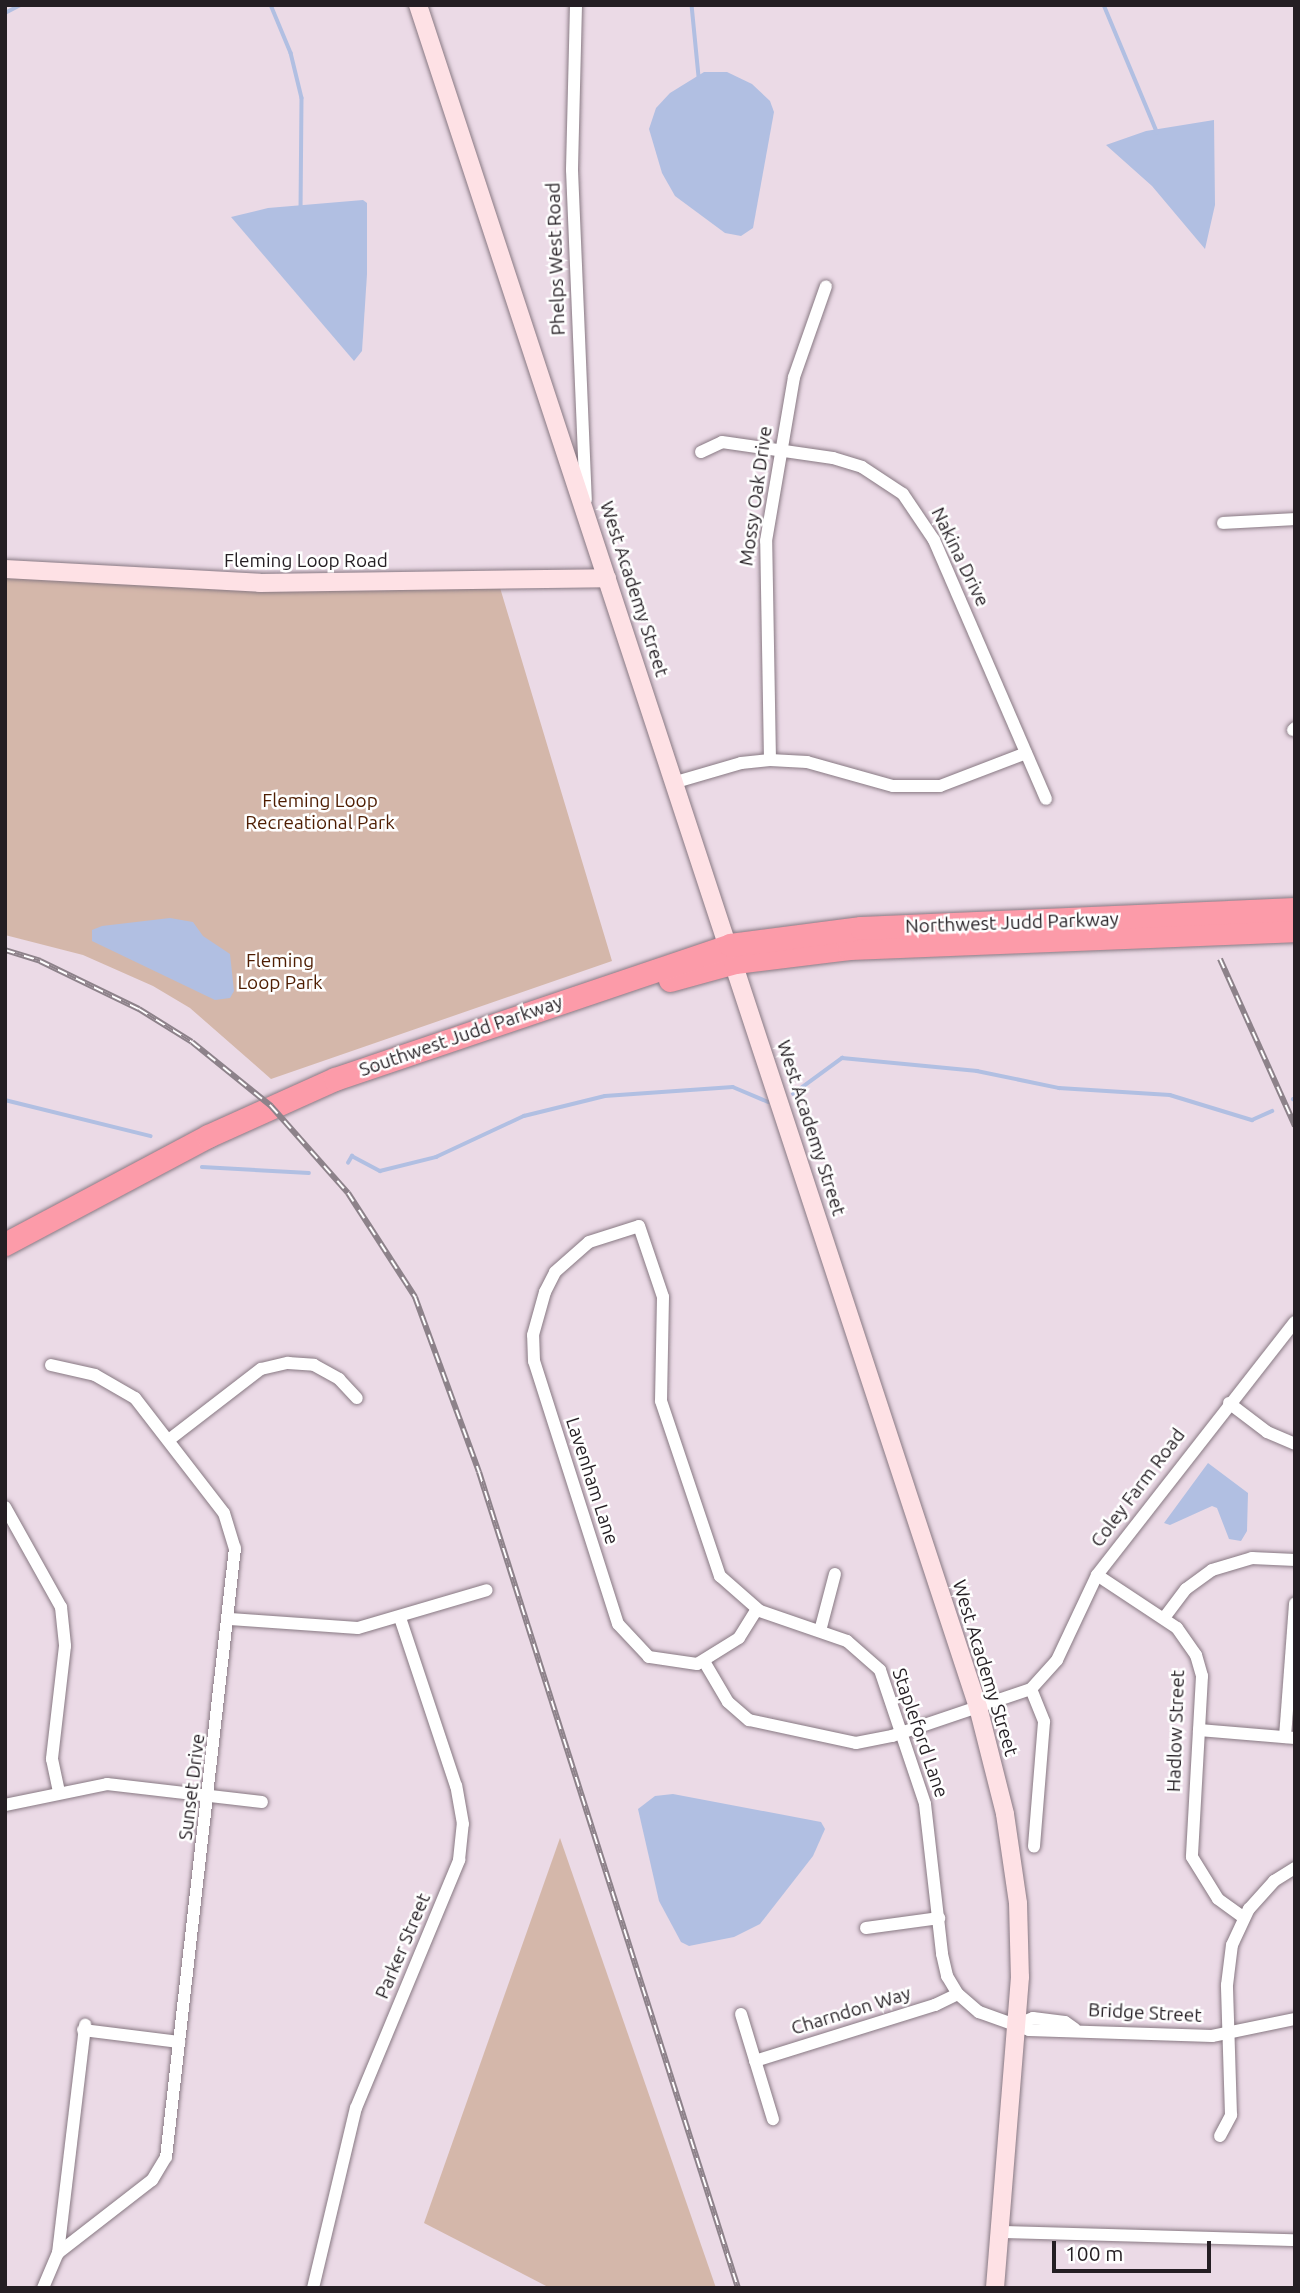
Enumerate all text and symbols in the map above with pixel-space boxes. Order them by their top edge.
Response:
street label: Phelps West Road [542,182,570,336]
street label: Mossy Oak Drive [735,425,777,567]
street label: West Academy Street [595,498,673,680]
street label: Nakina Drive [926,504,994,610]
street label: Fleming Loop Road [224,550,388,572]
park label: Fleming Loop Recreational Park [245,790,395,834]
street label: Northwest Judd Parkway [905,908,1119,938]
park label: Fleming Loop Park [237,950,323,994]
street label: Southwest Judd Parkway [356,990,566,1082]
street label: West Academy Street [772,1037,850,1219]
street label: Lavenham Lane [561,1415,623,1547]
street label: Coley Farm Road [1086,1424,1190,1552]
street label: West Academy Street [947,1577,1023,1759]
street label: Stapleford Lane [887,1665,953,1801]
street label: Hadlow Street [1162,1669,1190,1793]
street label: Sunset Drive [174,1732,210,1842]
street label: Parker Street [371,1890,435,2002]
street label: Charndon Way [788,1982,914,2040]
street label: Bridge Street [1088,1999,1202,2027]
scale bar [1055,2226,1214,2270]
text: 100 m [1065,2241,1123,2265]

